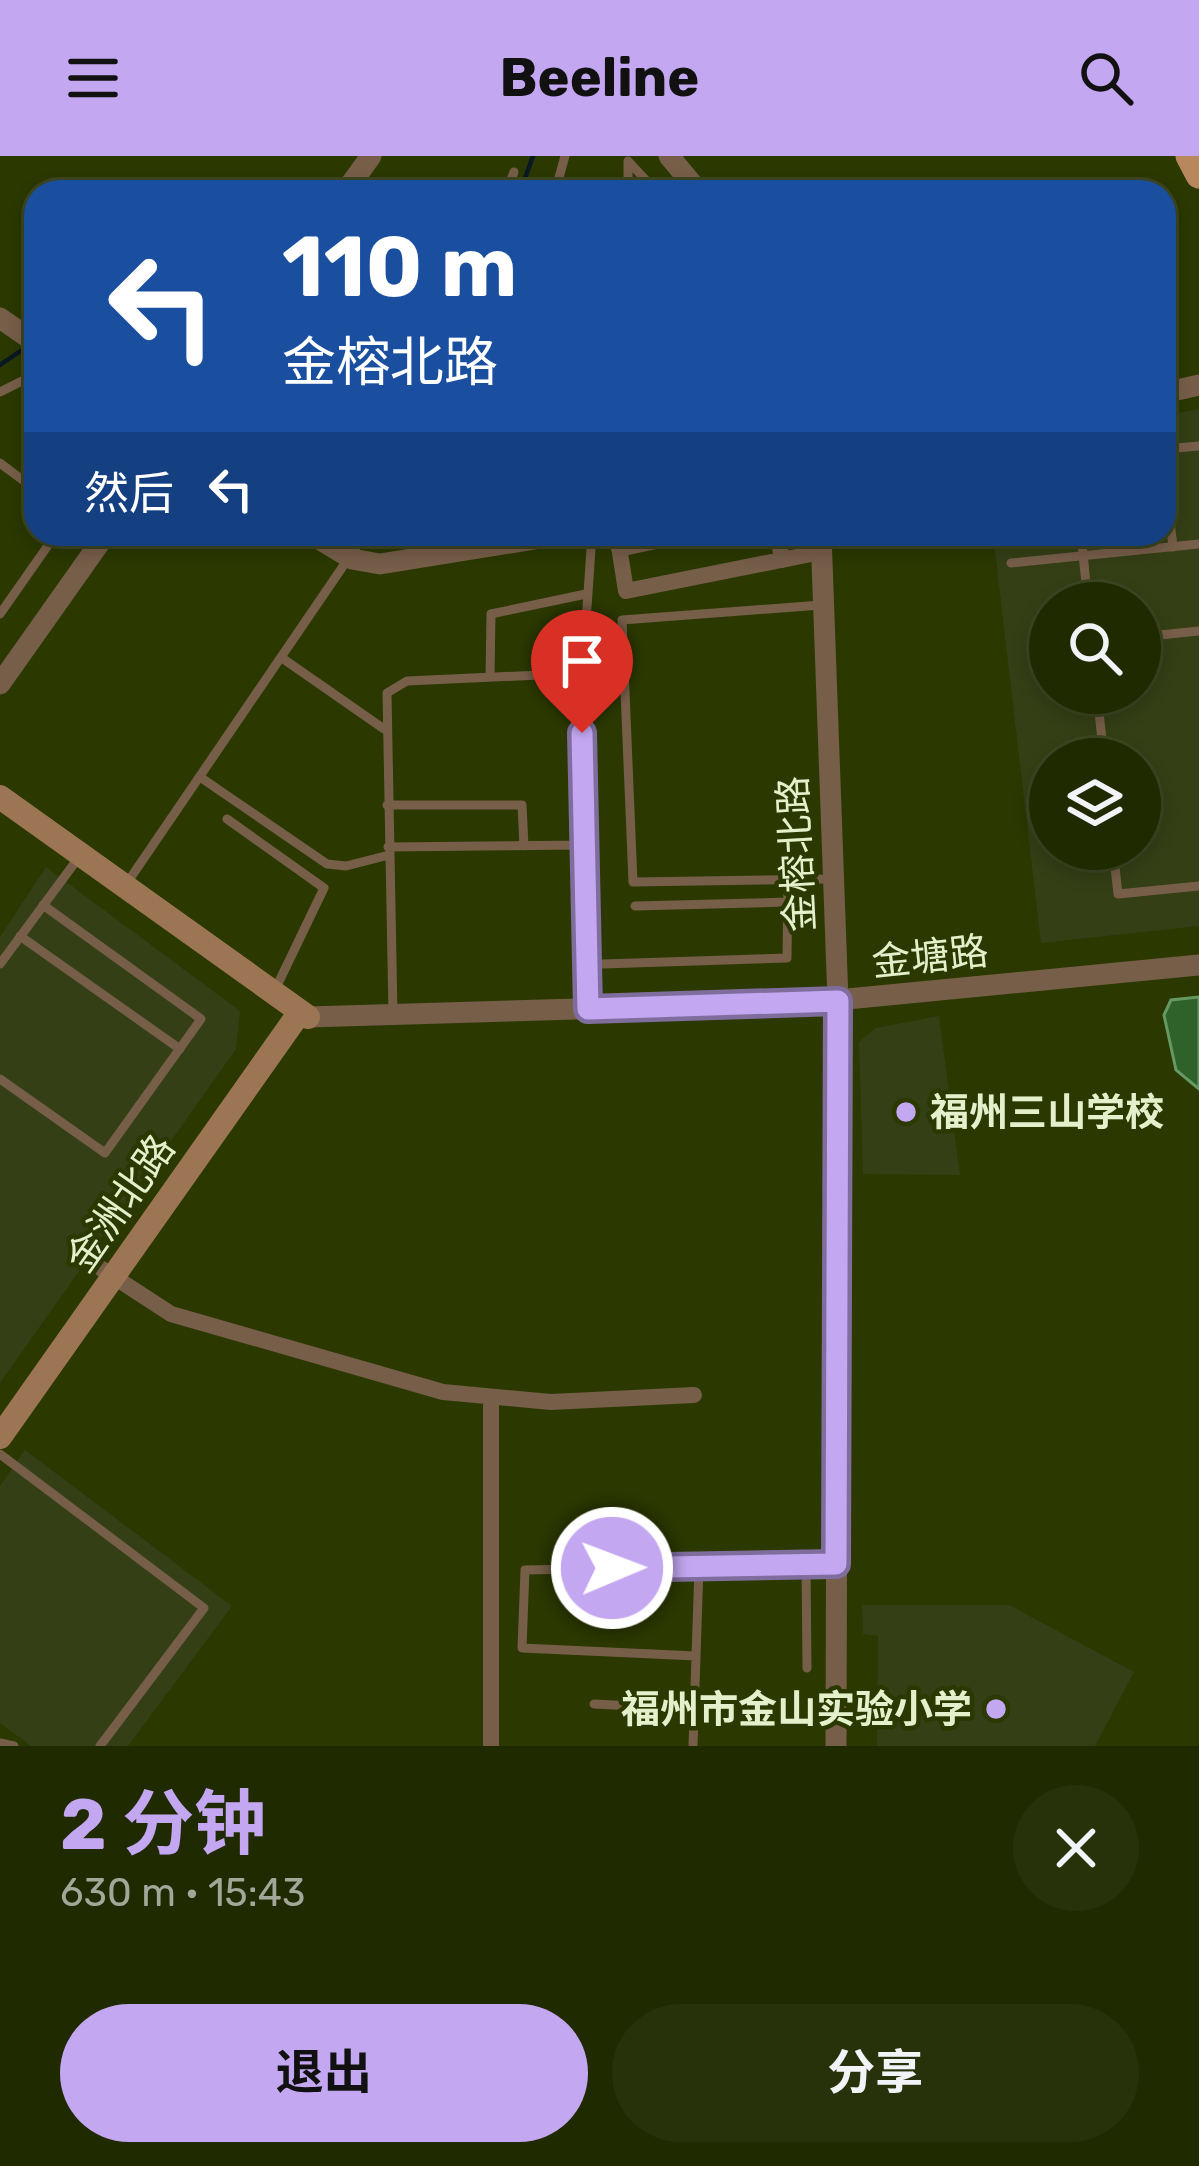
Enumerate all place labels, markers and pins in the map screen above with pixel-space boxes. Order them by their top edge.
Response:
pin [531,610,633,733]
place label: 福州三山学校 [930,1090,1164,1136]
marker: 福州三山学校 [893,1099,919,1125]
place label: 福州市金山实验小学 [621,1687,972,1733]
marker: 福州市金山实验小学 [983,1696,1009,1722]

